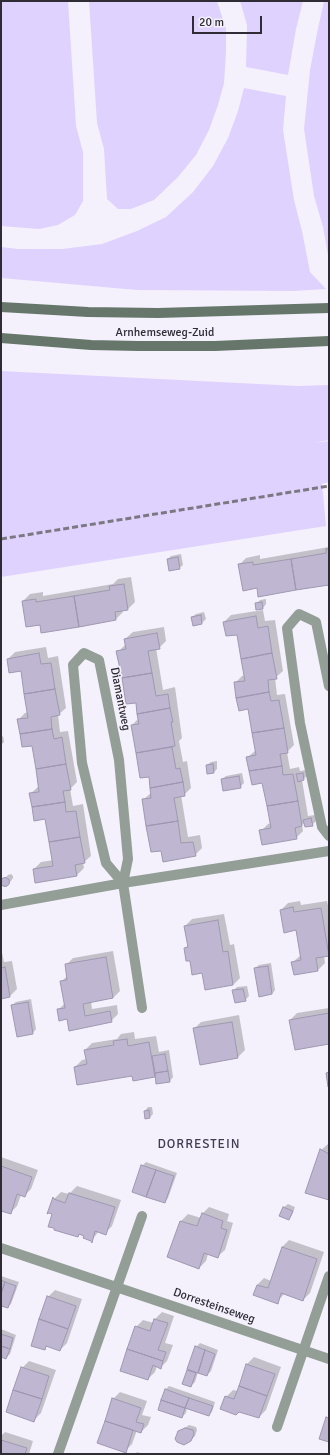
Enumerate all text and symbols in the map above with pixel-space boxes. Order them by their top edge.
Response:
scale bar [194,8,264,34]
text: 20 m [199,15,224,30]
street label: Arnhemseweg-Zuid [116,326,214,340]
street label: Diamantweg [107,666,133,732]
district label: DORRESTEIN [157,1137,241,1153]
street label: Dorresteinseweg [171,1285,257,1327]

